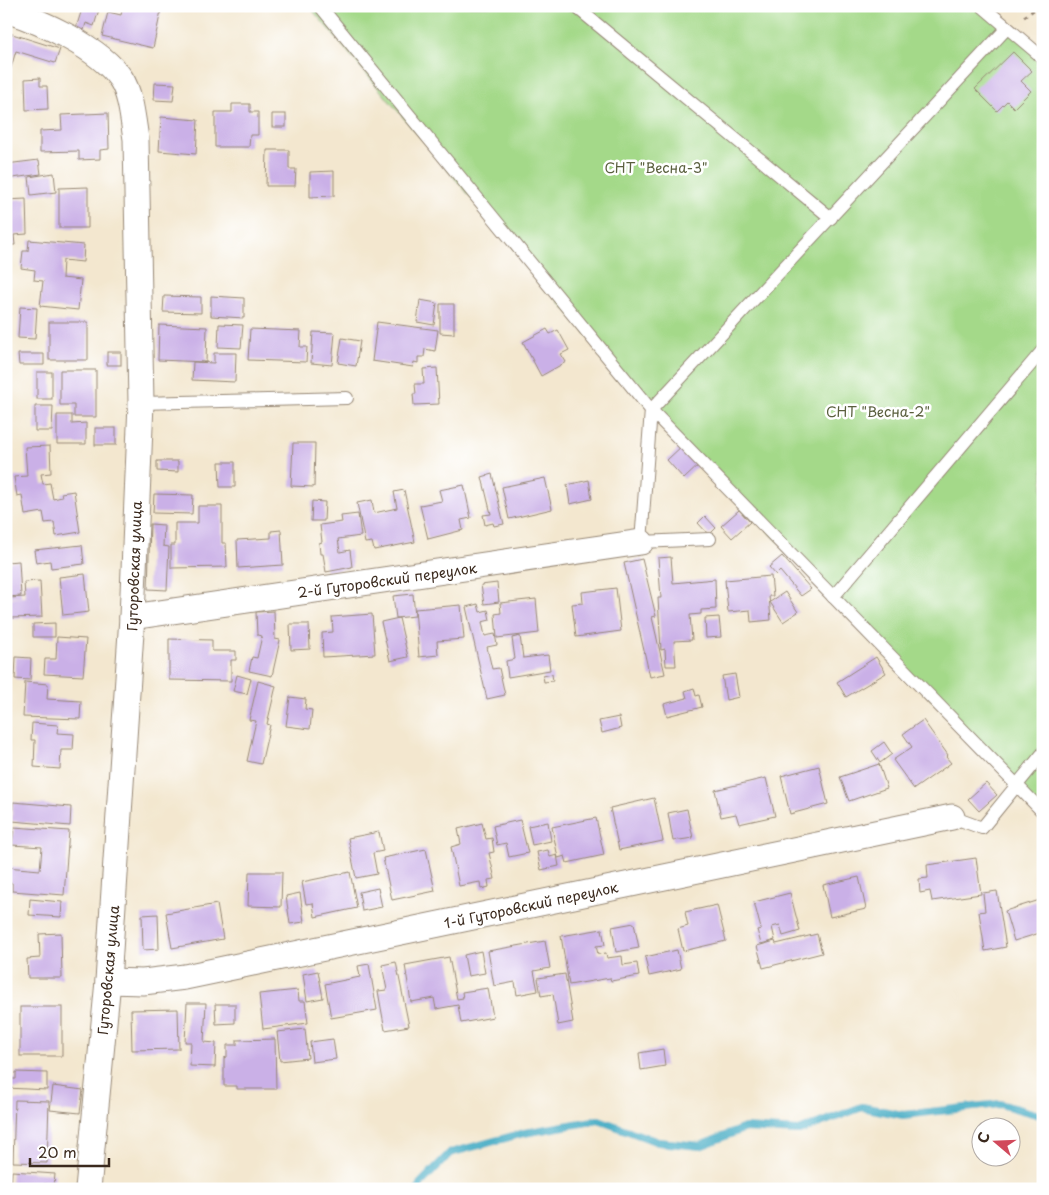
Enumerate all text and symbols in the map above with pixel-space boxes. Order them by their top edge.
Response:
park label: СНТ "Весна-3" [604,157,708,178]
park label: СНТ "Весна-2" [826,401,930,422]
street label: Гуторовская улица [121,500,147,631]
street label: 2-й Гуторовский переулок [296,557,479,603]
street label: 1-й Гуторовский переулок [442,876,621,934]
street label: Гуторовская улица [92,904,124,1036]
north arrow [972,1118,1022,1168]
text: С [972,1129,995,1146]
scale bar [30,1135,109,1167]
text: 20 m [38,1140,77,1163]

